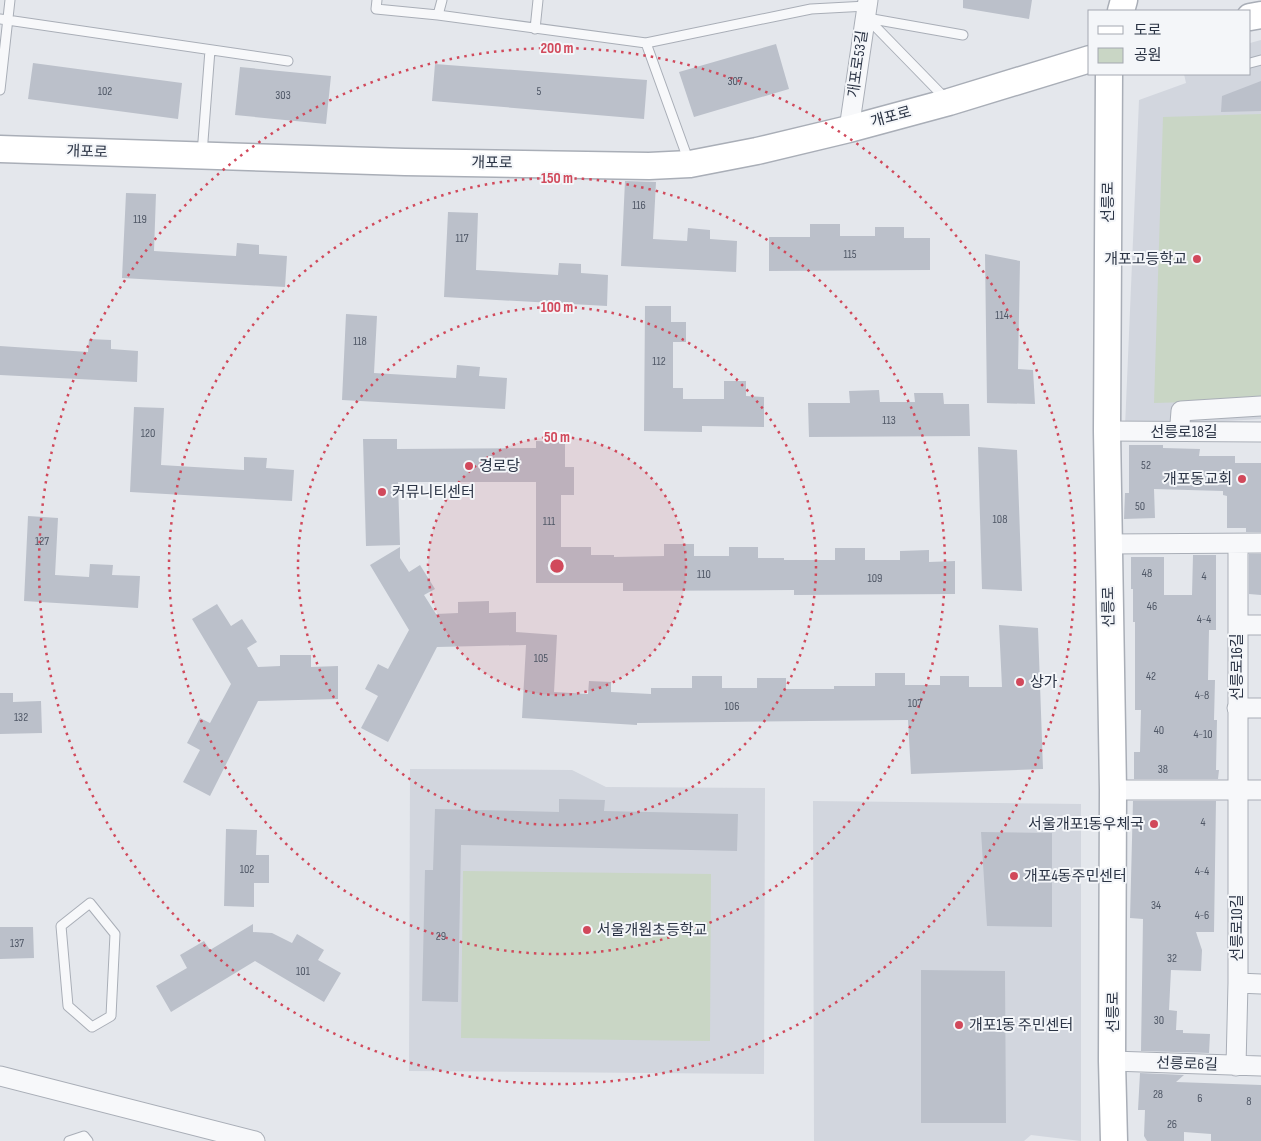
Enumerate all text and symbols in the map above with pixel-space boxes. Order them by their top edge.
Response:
legend [1088,10,1251,75]
text: 도로 [1134,21,1162,40]
street label: 개포로53길 [844,29,872,99]
text: 200 m [540,39,574,58]
text: 공원 [1134,46,1162,65]
house number: 307 [727,74,743,89]
house number: 102 [98,84,112,99]
house number: 5 [537,84,542,99]
house number: 303 [275,88,291,103]
street label: 개포로 [869,102,913,132]
street label: 개포로 [66,142,108,162]
street label: 개포로 [471,153,513,173]
text: 150 m [541,169,573,188]
street label: 선릉로 [1099,181,1118,223]
house number: 116 [632,198,646,213]
house number: 119 [133,212,147,227]
house number: 117 [455,231,469,246]
house number: 115 [843,247,857,262]
place label: 개포고등학교 [1104,250,1187,269]
marker: 개포고등학교 [1191,253,1203,265]
text: 100 m [541,298,573,317]
house number: 114 [995,308,1009,323]
house number: 118 [353,334,367,349]
house number: 112 [652,354,666,369]
house number: 113 [882,413,896,428]
street label: 선릉로18길 [1150,423,1218,442]
house number: 120 [141,426,155,441]
text: 50 m [544,428,570,447]
place label: 경로당 [479,457,521,476]
house number: 52 [1141,458,1151,473]
marker: 경로당 [463,460,475,472]
place label: 개포동교회 [1163,470,1232,489]
marker: 개포동교회 [1236,473,1248,485]
place label: 커뮤니티센터 [392,483,475,502]
marker: 커뮤니티센터 [376,486,388,498]
house number: 50 [1135,499,1145,514]
house number: 108 [993,512,1007,527]
house number: 111 [543,514,556,529]
house number: 127 [35,534,49,549]
centre of rings [548,557,566,575]
house number: 48 [1142,566,1152,581]
house number: 110 [697,567,711,582]
house number: 4 [1201,569,1207,584]
house number: 109 [868,571,882,586]
street label: 선릉로 [1099,586,1119,628]
house number: 46 [1147,599,1157,614]
house number: 4-4 [1197,612,1211,627]
street label: 선릉로16길 [1228,633,1247,701]
house number: 105 [534,651,548,666]
house number: 42 [1146,669,1156,684]
place label: 상가 [1030,673,1058,692]
marker: 상가 [1014,676,1026,688]
house number: 4-8 [1195,688,1209,703]
house number: 107 [908,696,922,711]
house number: 106 [725,699,739,714]
house number: 132 [14,710,28,725]
house number: 40 [1154,723,1164,738]
house number: 4-10 [1194,727,1212,742]
house number: 38 [1158,762,1168,777]
place label: 서울개포1동우체국 [1028,815,1144,834]
house number: 4 [1200,815,1206,830]
marker: 서울개포1동우체국 [1148,818,1160,830]
house number: 102 [240,862,254,877]
house number: 4-4 [1195,864,1209,879]
place label: 개포4동주민센터 [1024,867,1127,886]
marker: 개포4동주민센터 [1008,870,1020,882]
street label: 선릉로10길 [1228,894,1247,962]
house number: 34 [1151,898,1161,913]
house number: 4-6 [1195,908,1209,923]
place label: 서울개원초등학교 [597,921,707,940]
marker: 서울개원초등학교 [581,924,593,936]
house number: 29 [436,929,446,944]
house number: 137 [10,936,24,951]
house number: 32 [1167,951,1177,966]
house number: 101 [296,964,311,979]
street label: 선릉로 [1104,991,1123,1033]
house number: 30 [1154,1013,1164,1028]
place label: 개포1동 주민센터 [969,1016,1073,1035]
marker: 개포1동 주민센터 [953,1019,965,1031]
street label: 선릉로6길 [1156,1053,1218,1075]
house number: 28 [1153,1087,1163,1102]
house number: 6 [1197,1091,1203,1106]
house number: 8 [1246,1094,1252,1109]
house number: 26 [1167,1117,1177,1132]

